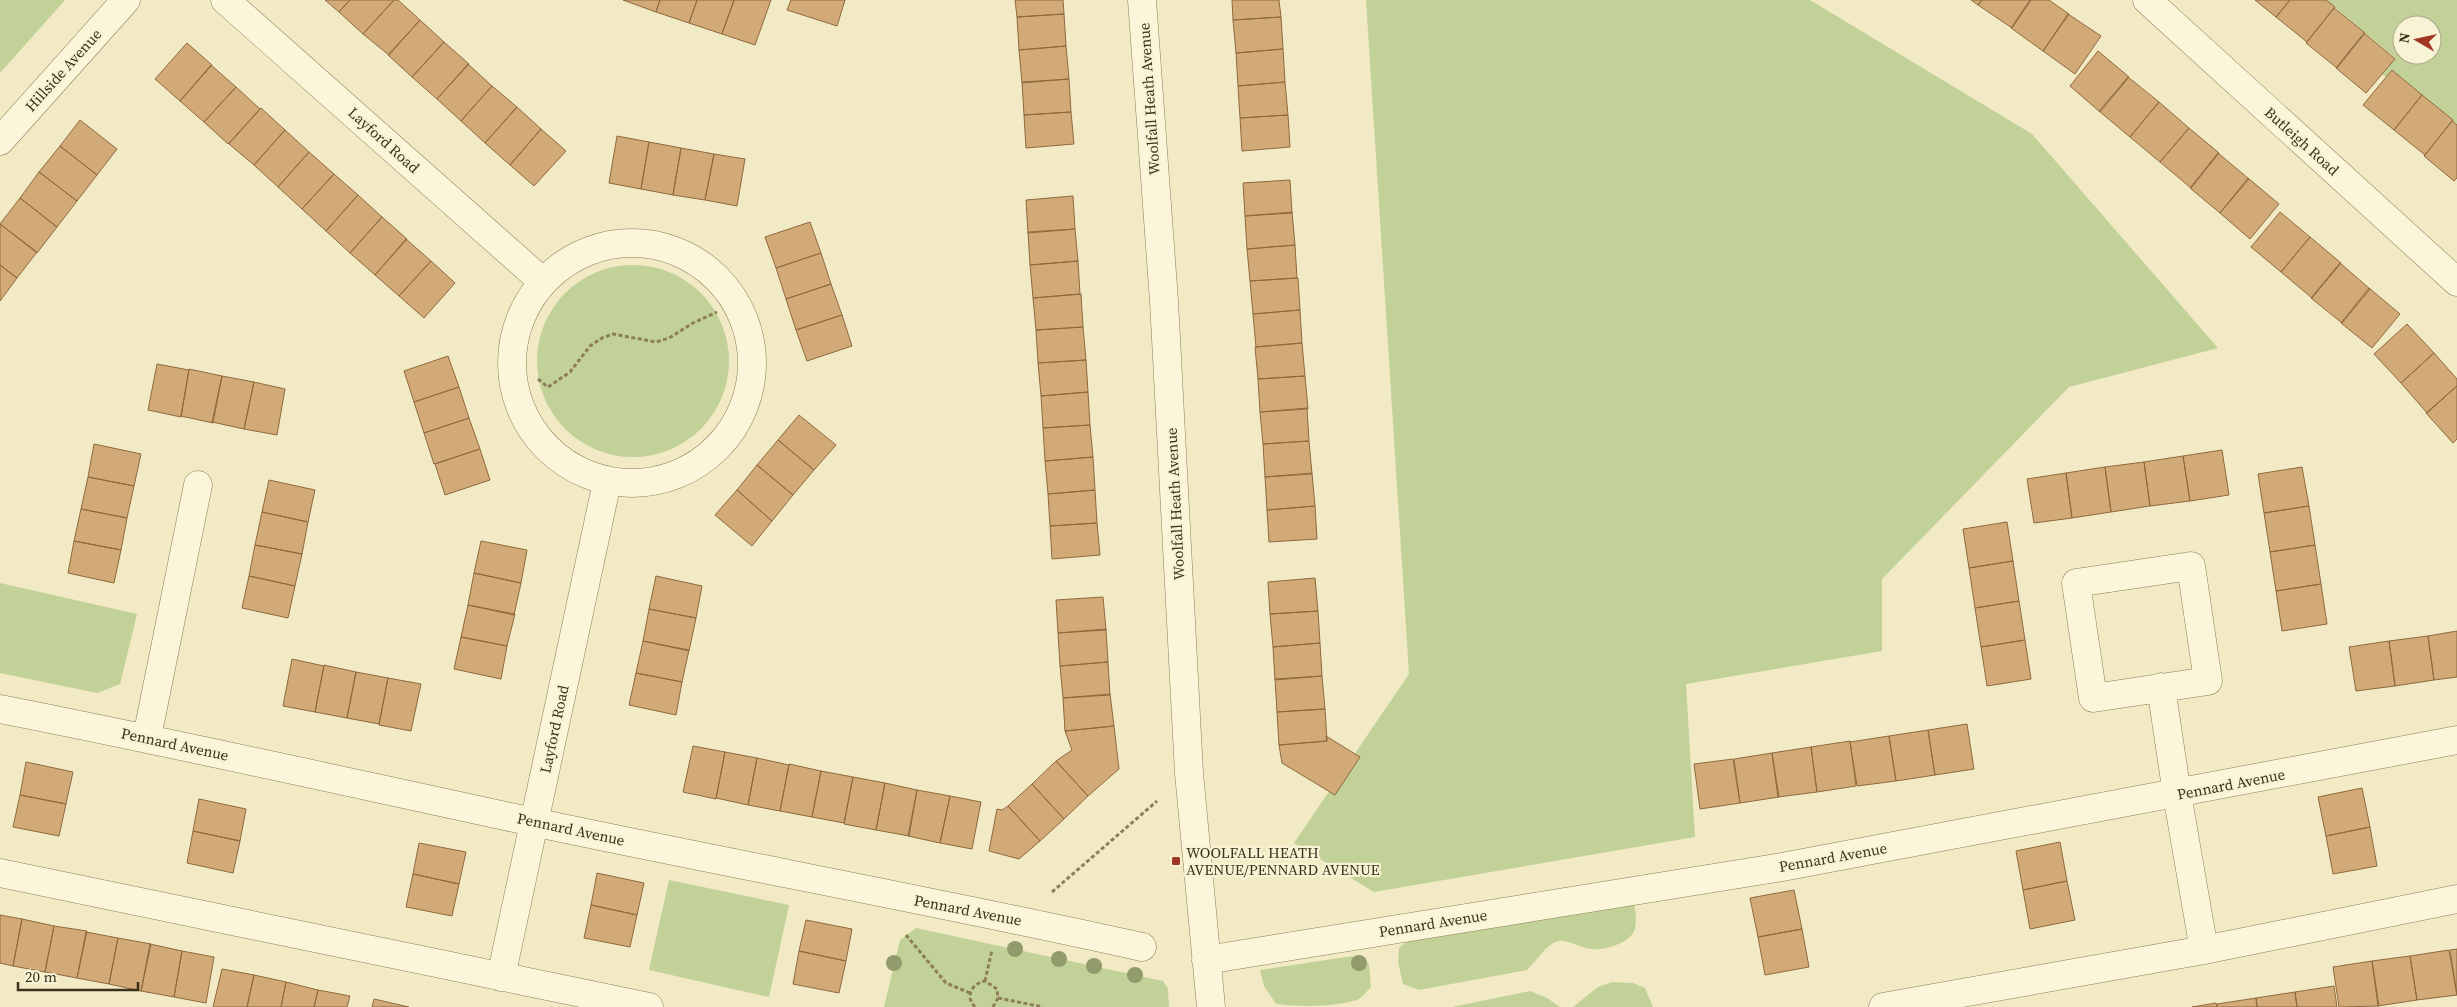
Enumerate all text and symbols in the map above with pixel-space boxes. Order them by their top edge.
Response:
north arrow [2392,15,2442,65]
street label: Woolfall Heath Avenue [1133,22,1165,176]
street label: Hillside Avenue [20,24,106,116]
text: N [2393,31,2415,45]
street label: Layford Road [344,102,425,178]
street label: Butleigh Road [2260,102,2344,180]
street label: Woolfall Heath Avenue [1160,427,1189,581]
street label: Layford Road [534,683,574,775]
street label: Pennard Avenue [119,722,231,766]
street label: Pennard Avenue [2175,763,2287,805]
street label: Pennard Avenue [515,807,627,851]
street label: Pennard Avenue [1777,837,1889,877]
place label: WOOLFALL HEATH AVENUE/PENNARD AVENUE [1186,842,1380,880]
marker: WOOLFALL HEATH AVENUE/PENNARD AVENUE [1170,855,1182,867]
street label: Pennard Avenue [912,889,1024,931]
street label: Pennard Avenue [1377,904,1489,942]
scale bar [18,960,138,992]
text: 20 m [25,966,57,987]

